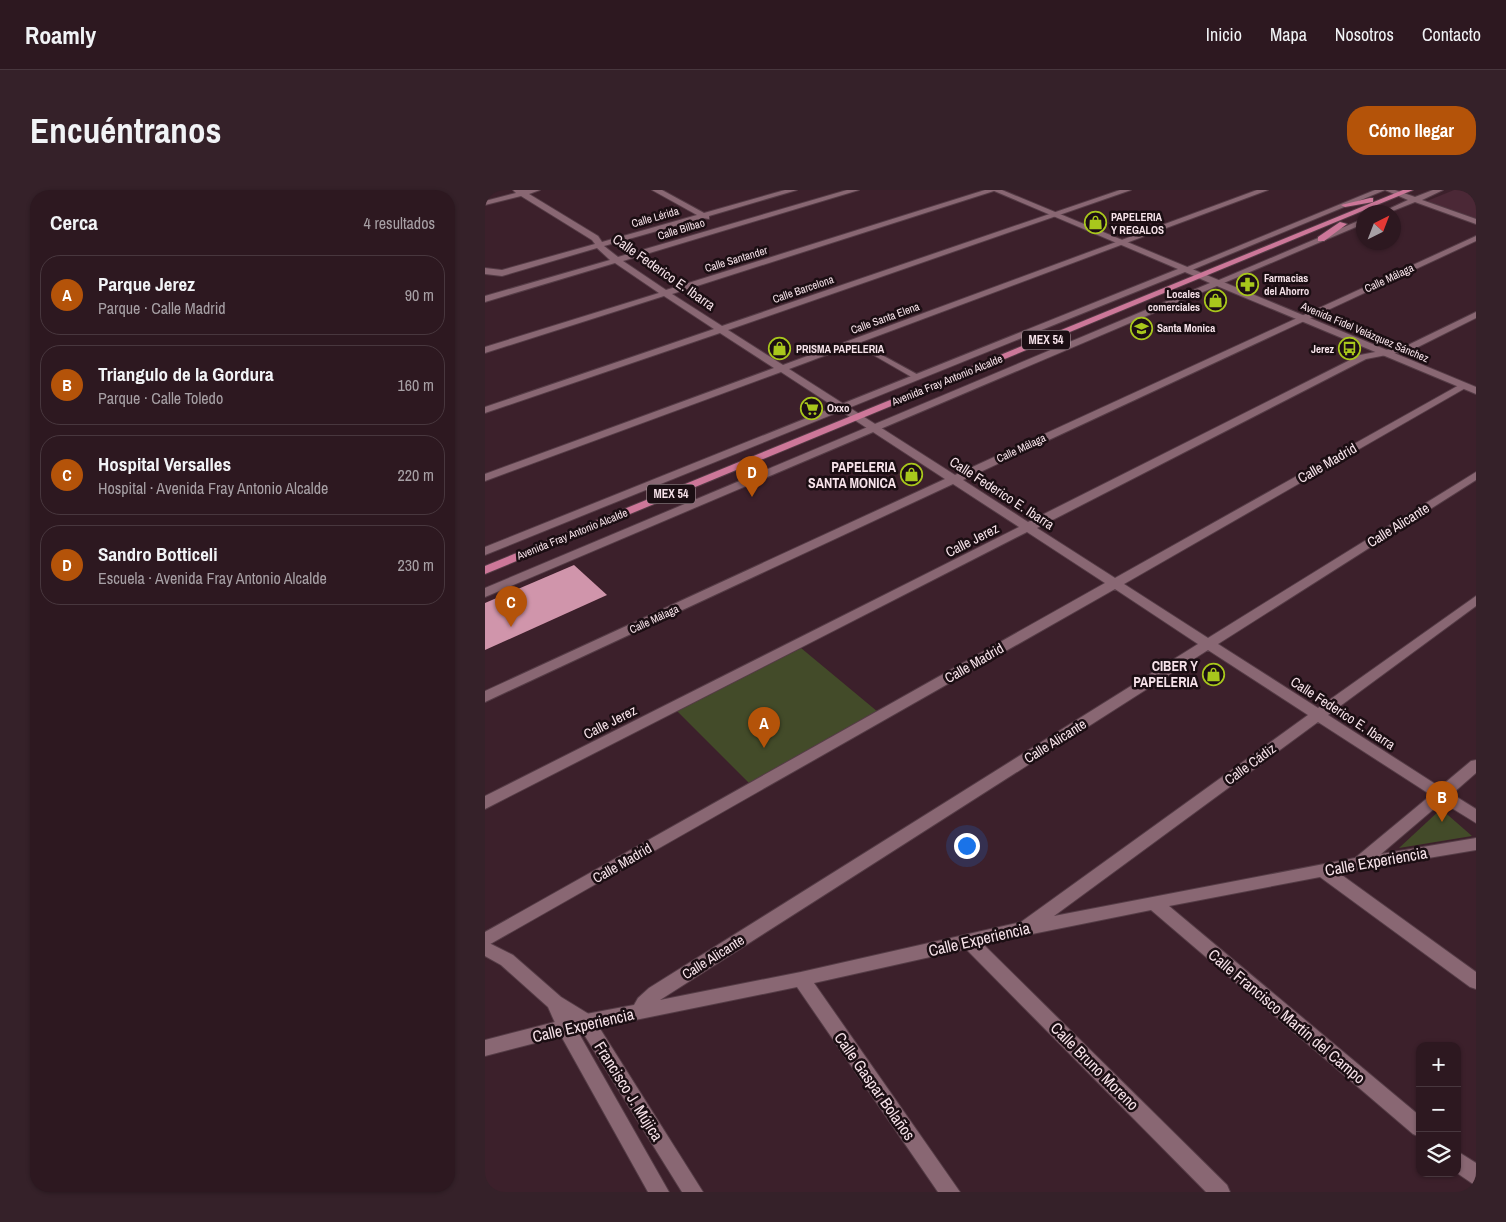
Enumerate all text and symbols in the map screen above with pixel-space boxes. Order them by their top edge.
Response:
text: Roamly [25,19,96,51]
text: Inicio [1206,22,1242,47]
text: Mapa [1270,22,1307,47]
text: Nosotros [1335,22,1394,47]
text: Contacto [1422,22,1481,47]
button: Cómo llegar [1347,106,1476,155]
text: Encuéntranos [30,107,221,154]
street label: Calle Lérida [630,204,680,230]
north arrow [1356,205,1401,250]
text: Cerca [50,208,98,237]
place label: PAPELERIA Y REGALOS [1111,210,1164,237]
shop icon: PAPELERIA Y REGALOS [1083,211,1107,235]
text: 4 resultados [364,212,435,234]
street label: Calle Bilbao [656,215,706,243]
street label: Calle Federico E. Ibarra [609,230,719,315]
street label: Calle Santander [703,243,769,275]
street label: Calle Málaga [1362,261,1416,295]
text: Parque Jerez [98,271,195,297]
place label: Farmacias del Ahorro [1264,271,1310,298]
street label: Calle Barcelona [771,272,835,306]
pharmacy icon: Farmacias del Ahorro [1236,272,1260,296]
text: A [62,284,72,306]
text: 90 m [405,284,434,306]
place label: Locales comerciales [1148,287,1200,314]
shop icon: Locales comerciales [1204,288,1228,312]
text: Parque · Calle Madrid [98,297,226,319]
street label: Avenida Fidel Velázquez Sánchez [1298,298,1431,365]
street label: Calle Santa Elena [849,299,921,337]
school or university icon: Santa Monica [1129,316,1153,340]
place label: Santa Monica [1157,321,1215,335]
road number: MEX 54 [1022,330,1070,350]
shop icon: PRISMA PAPELERIA [768,337,792,361]
bus stop icon: Jerez [1338,337,1362,361]
place label: PRISMA PAPELERIA [796,342,885,356]
place label: Jerez [1311,342,1334,356]
street label: Avenida Fray Antonio Alcalde [889,351,1004,409]
text: Triangulo de la Gordura [98,361,274,387]
text: B [62,374,72,396]
text: 160 m [398,374,434,396]
text: Parque · Calle Toledo [98,387,223,409]
supermarket icon: Oxxo [799,396,823,420]
place label: Oxxo [827,401,850,415]
street label: Calle Málaga [994,431,1048,465]
street label: Calle Madrid [1294,439,1360,487]
text: Hospital Versalles [98,451,231,477]
street label: Calle Federico E. Ibarra [946,452,1058,534]
pin: D [736,456,768,497]
place label: PAPELERIA SANTA MONICA [808,458,897,492]
shop icon: PAPELERIA SANTA MONICA [900,463,924,487]
text: C [62,464,72,486]
text: 220 m [398,464,434,486]
text: Hospital · Avenida Fray Antonio Alcalde [98,477,328,499]
road number: MEX 54 [647,484,695,504]
street label: Calle Alicante [1363,499,1433,551]
street label: Avenida Fray Antonio Alcalde [514,505,629,563]
street label: Calle Jerez [942,519,1002,561]
text: Sandro Botticeli [98,541,217,567]
text: D [62,554,72,576]
text: 230 m [398,554,434,576]
text: Escuela · Avenida Fray Antonio Alcalde [98,567,327,589]
pin: C [495,586,527,627]
street label: Calle Málaga [627,602,681,636]
street label: Calle Madrid [941,639,1007,687]
place label: CIBER Y PAPELERIA [1133,657,1199,691]
shop icon: CIBER Y PAPELERIA [1202,662,1226,686]
street label: Calle Federico E. Ibarra [1287,672,1399,754]
street label: Calle Jerez [580,701,640,743]
pin: A [748,707,780,748]
street label: Calle Alicante [1020,715,1090,767]
street label: Calle Cádiz [1221,739,1279,789]
pin: B [1426,781,1458,822]
your location [954,833,980,859]
street label: Calle Madrid [589,839,655,887]
street label: Calle Experiencia [1323,841,1430,881]
street label: Calle Experiencia [926,916,1033,961]
street label: Calle Alicante [678,931,748,983]
street label: Calle Francisco Martín del Campo [1204,944,1370,1088]
street label: Calle Experiencia [530,1002,637,1047]
street label: Calle Bruno Moreno [1046,1017,1144,1115]
street label: Calle Gaspar Bolaños [829,1027,921,1145]
street label: Francisco J. Mújica [590,1037,669,1146]
map controls [1416,1042,1461,1177]
button: + [1416,1042,1461,1087]
button: − [1416,1087,1461,1132]
button: layers [1416,1132,1461,1177]

